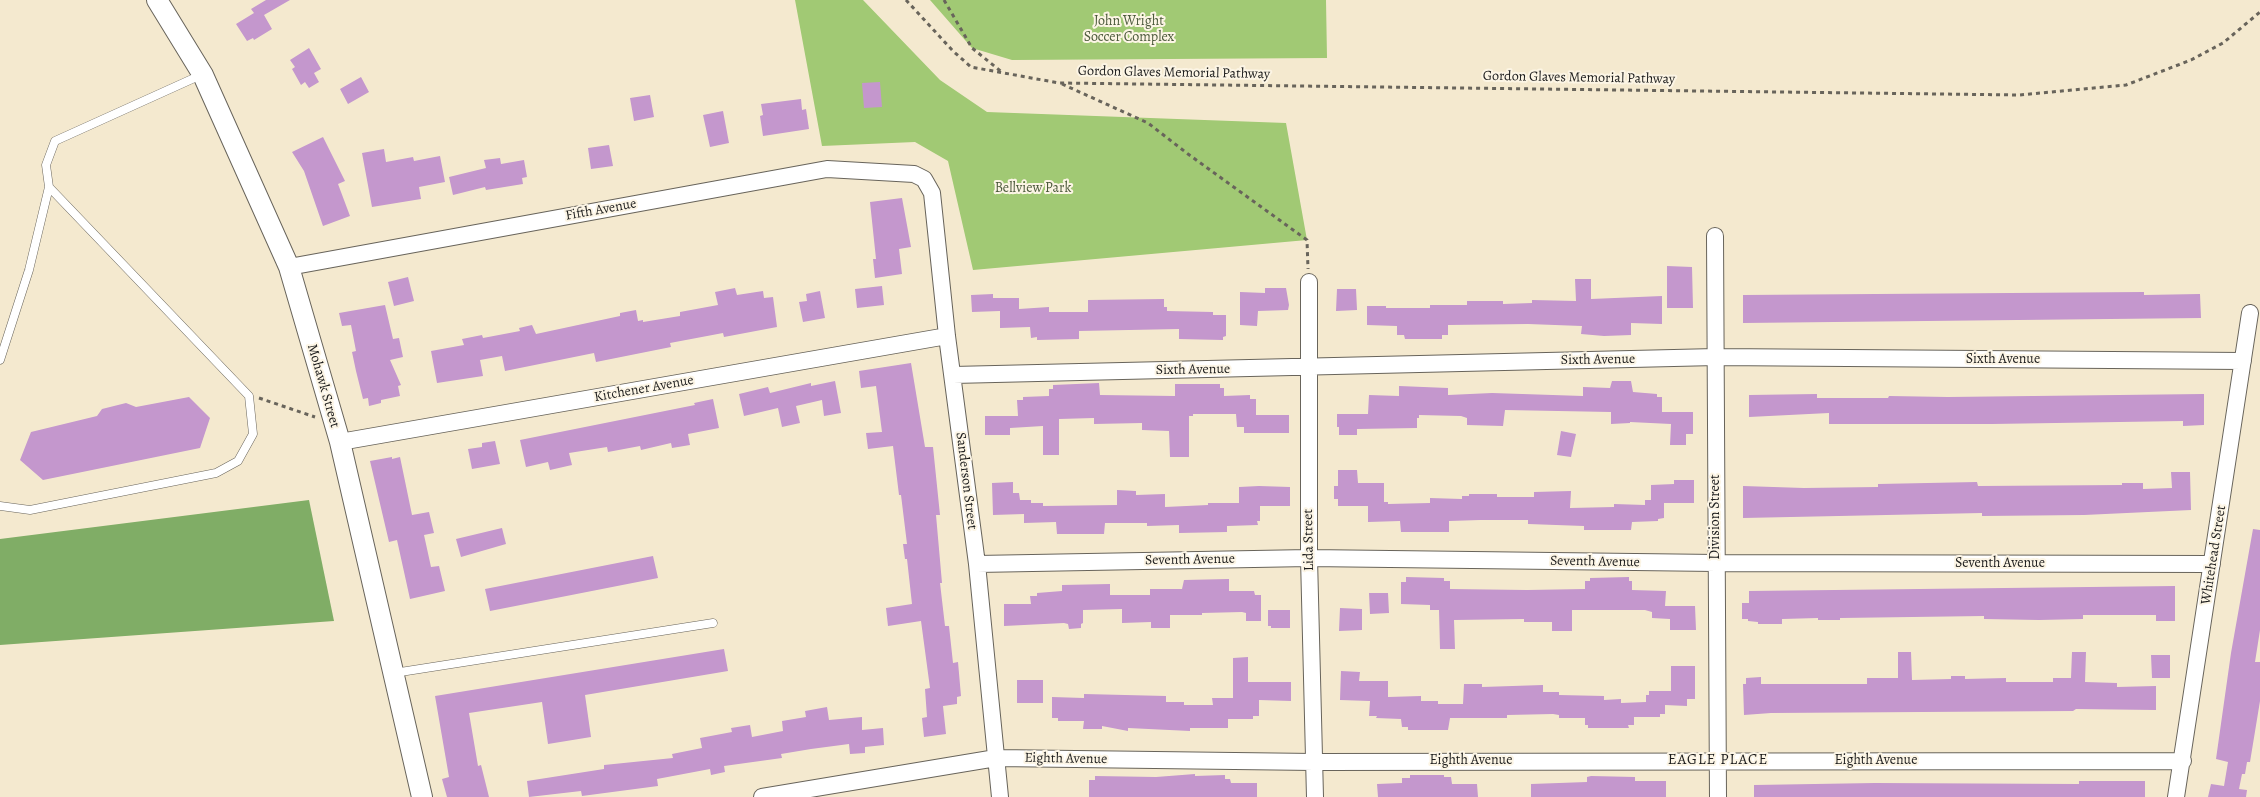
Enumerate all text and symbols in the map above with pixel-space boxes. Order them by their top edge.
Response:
park label: John Wright Soccer Complex [1084,14,1174,46]
street label: Gordon Glaves Memorial Pathway [1078,63,1270,83]
street label: Gordon Glaves Memorial Pathway [1483,68,1675,88]
park label: Bellview Park [995,181,1071,197]
street label: Fifth Avenue [564,195,638,225]
street label: Mohawk Street [303,342,343,430]
street label: Sixth Avenue [1561,351,1635,369]
street label: Sixth Avenue [1966,352,2040,368]
street label: Sixth Avenue [1156,361,1230,379]
street label: Kitchener Avenue [593,372,695,406]
street label: Sanderson Street [952,431,980,531]
street label: Division Street [1708,474,1724,560]
street label: Whitehead Street [2198,504,2230,606]
street label: Lida Street [1300,509,1318,571]
street label: Seventh Avenue [1145,551,1235,569]
street label: Seventh Avenue [1550,553,1640,571]
street label: Seventh Avenue [1955,556,2045,572]
street label: Eighth Avenue [1024,750,1108,768]
district label: EAGLE PLACE [1666,751,1770,769]
street label: Eighth Avenue [1430,753,1512,769]
street label: Eighth Avenue [1835,753,1917,769]

